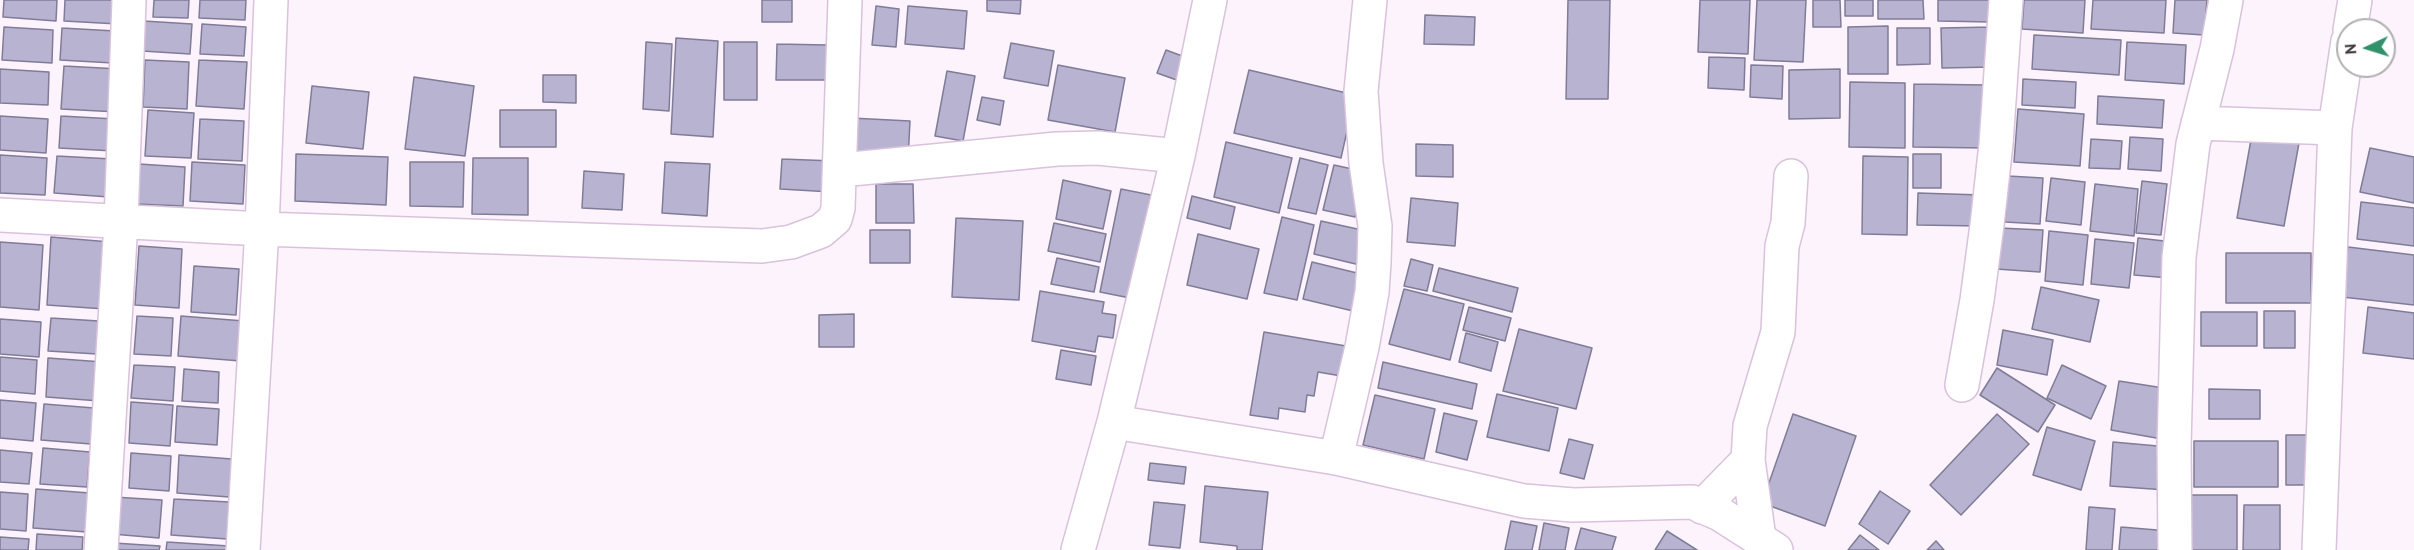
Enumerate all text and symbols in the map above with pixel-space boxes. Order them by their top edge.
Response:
north arrow [2336,18,2396,78]
text: N [2340,43,2360,55]

